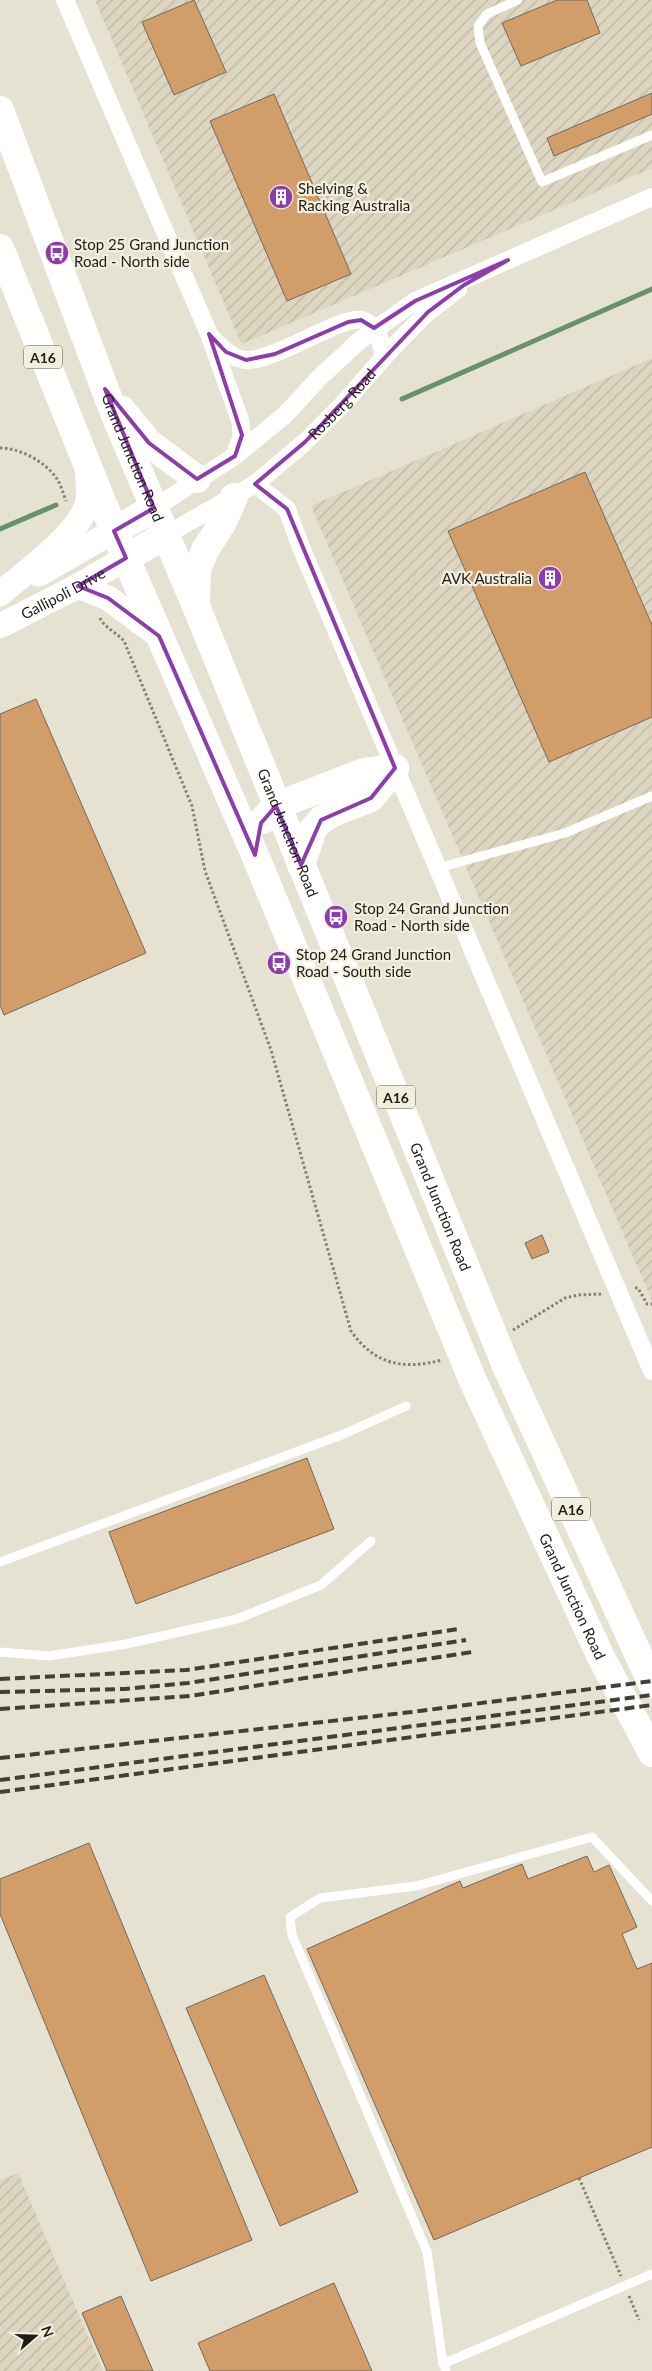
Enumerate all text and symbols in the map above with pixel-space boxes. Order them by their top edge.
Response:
place label: Shelving & Racking Australia [298,179,410,214]
building icon: Shelving & Racking Australia [268,184,294,210]
place label: Stop 25 Grand Junction Road - North side [74,235,229,270]
bus stop icon: Stop 25 Grand Junction Road - North side [44,240,70,266]
road number: A16 [24,346,62,368]
street label: Rosberg Road [304,364,379,443]
street label: Grand Junction Road [98,391,168,524]
street label: Gallipoli Drive [18,563,108,623]
building icon: AVK Australia [537,565,563,591]
place label: AVK Australia [442,569,532,587]
street label: Grand Junction Road [254,766,323,899]
place label: Stop 24 Grand Junction Road - North side [354,899,509,934]
bus stop icon: Stop 24 Grand Junction Road - North side [323,904,349,930]
place label: Stop 24 Grand Junction Road - South side [296,945,451,980]
bus stop icon: Stop 24 Grand Junction Road - South side [266,950,292,976]
road number: A16 [377,1086,415,1108]
street label: Grand Junction Road [407,1140,475,1273]
road number: A16 [552,1498,590,1520]
street label: Grand Junction Road [536,1530,610,1662]
north arrow [10,2311,60,2361]
text: N [38,2323,58,2339]

